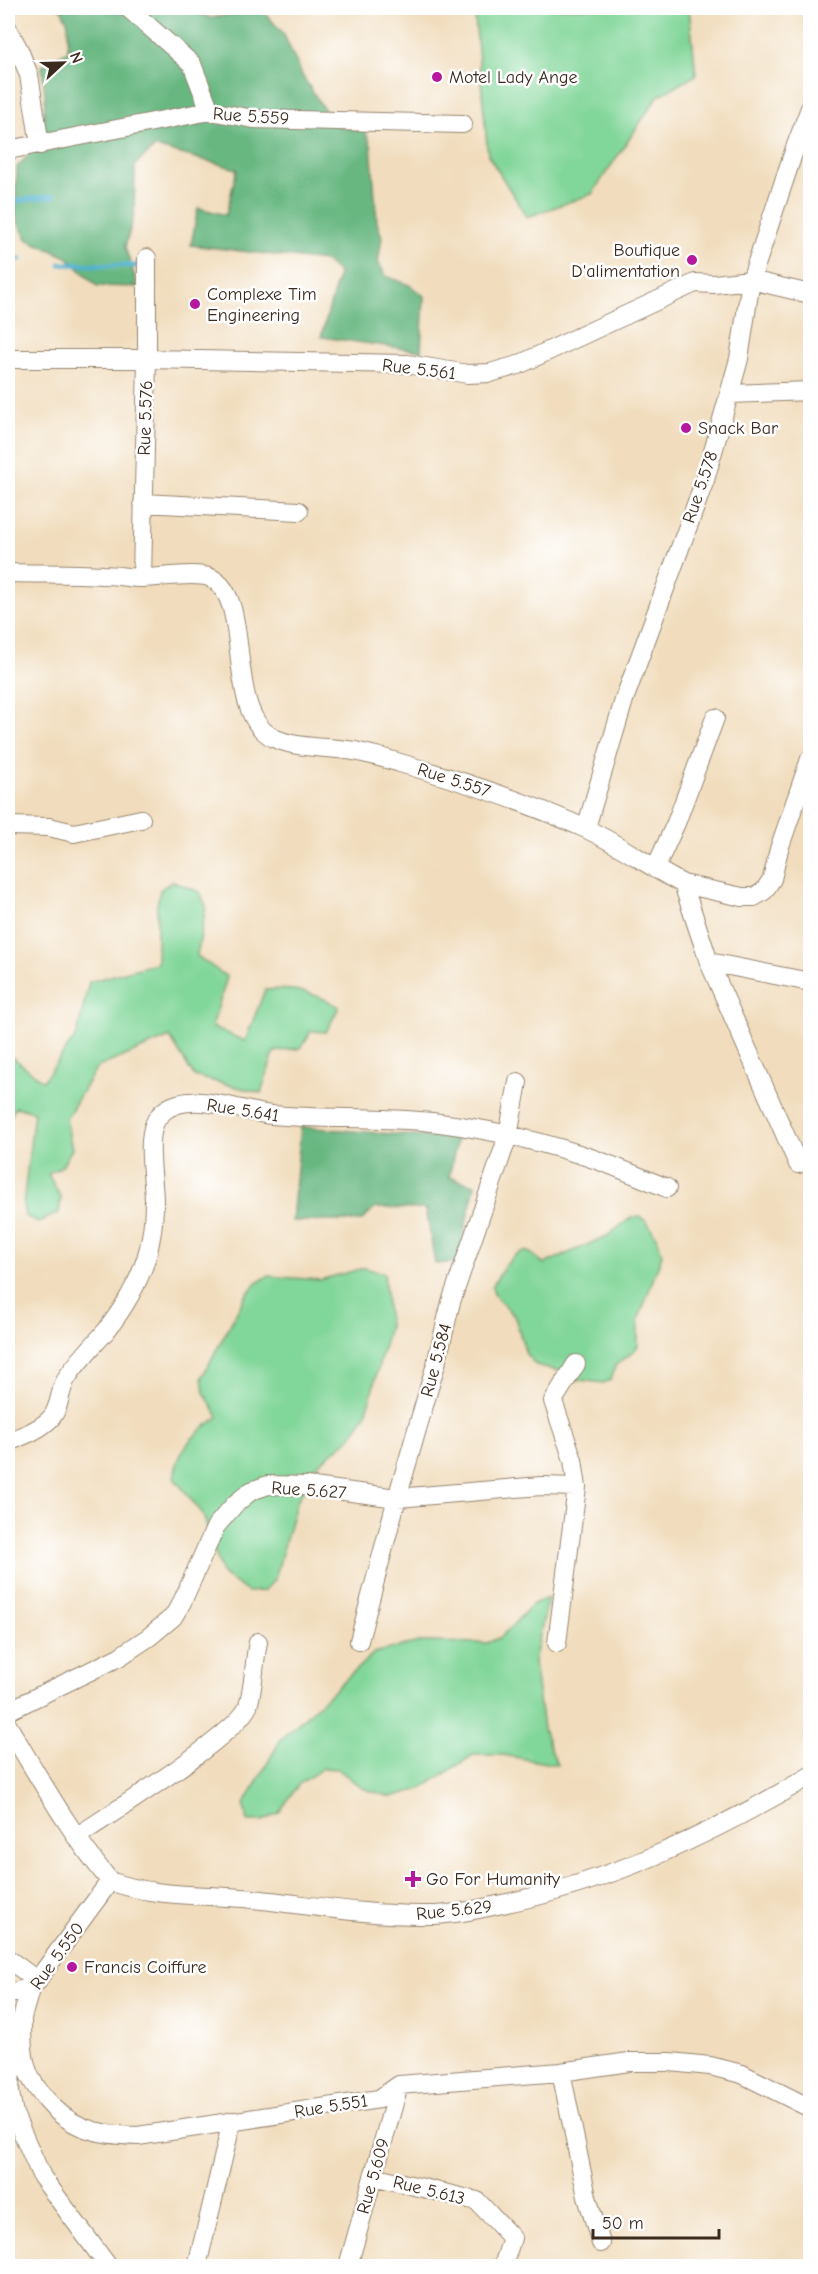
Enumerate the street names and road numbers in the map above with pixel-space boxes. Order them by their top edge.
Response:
street label: Rue 5.559 [212,103,290,130]
street label: Rue 5.561 [381,355,457,384]
street label: Rue 5.576 [134,380,157,456]
street label: Rue 5.578 [678,448,723,526]
street label: Rue 5.557 [415,759,493,802]
street label: Rue 5.641 [205,1094,281,1127]
street label: Rue 5.584 [417,1321,456,1399]
street label: Rue 5.627 [271,1477,348,1504]
street label: Rue 5.629 [415,1896,493,1925]
street label: Rue 5.550 [26,1919,89,1994]
street label: Rue 5.551 [293,2090,369,2123]
street label: Rue 5.609 [353,2136,394,2216]
street label: Rue 5.613 [391,2171,467,2210]

